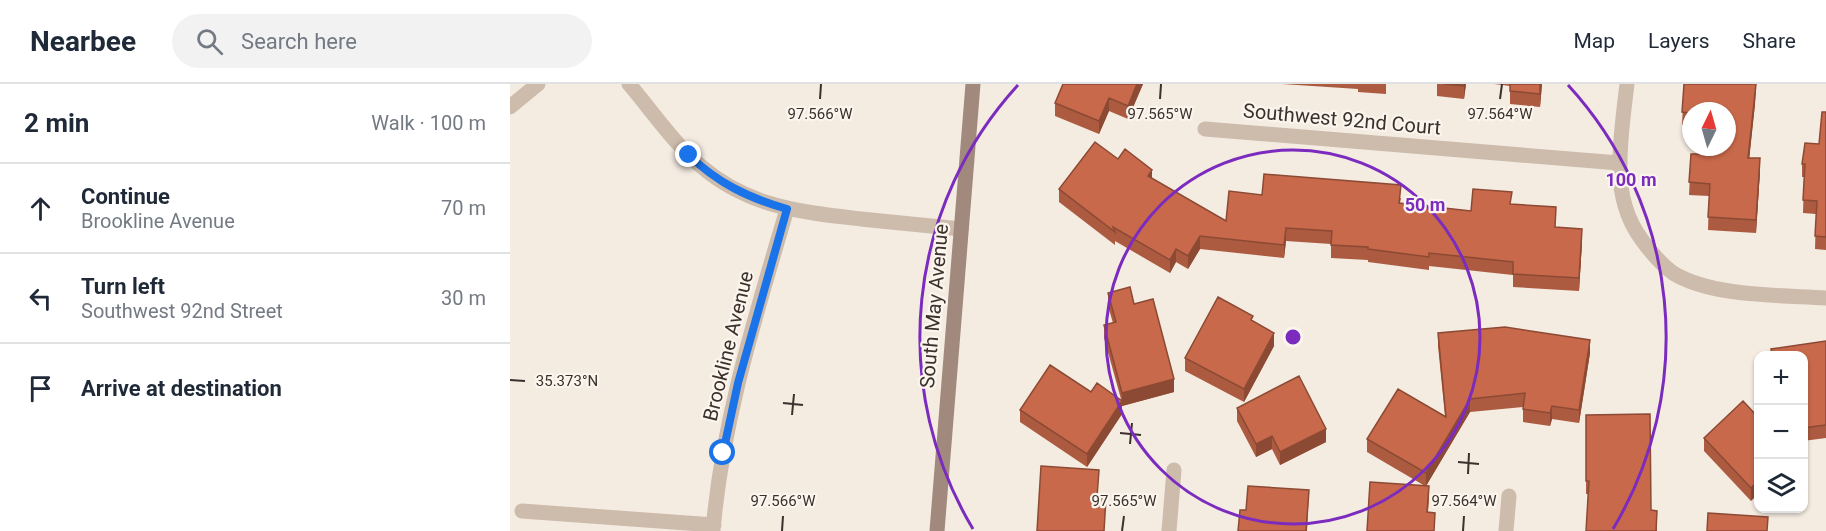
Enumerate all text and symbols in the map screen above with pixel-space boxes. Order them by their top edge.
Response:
search box [172,14,592,68]
text: Nearbee [30,25,136,58]
icon: search [193,25,226,58]
text: Search here [241,29,357,54]
text: Map [1573,29,1615,53]
text: Layers [1648,29,1709,53]
text: Share [1742,29,1796,53]
street label: Southwest 92nd Court [1242,98,1442,140]
north arrow [1682,102,1736,156]
text: 97.566°W [787,105,853,123]
text: 97.565°W [1127,105,1193,123]
text: 97.564°W [1467,105,1533,123]
text: 2 min [24,108,89,138]
text: Walk · 100 m [371,111,486,135]
route end [675,141,701,167]
text: 100 m [1605,169,1657,190]
text: Continue [81,184,170,209]
icon: ahead [24,192,57,225]
text: 50 m [1405,194,1445,215]
text: 70 m [441,196,486,220]
text: Brookline Avenue [81,209,235,233]
street label: South May Avenue [915,223,953,389]
street label: Brookline Avenue [698,269,758,423]
text: Turn left [81,274,165,299]
icon: left [24,282,57,315]
text: 30 m [441,286,486,310]
text: Southwest 92nd Street [81,299,283,323]
centre of rings [1283,327,1303,347]
map controls [1754,351,1808,513]
button: + [1754,351,1808,405]
icon: arrive [24,372,57,405]
text: 35.373°N [536,372,598,390]
text: Arrive at destination [81,376,282,401]
button: − [1754,405,1808,459]
route start [709,439,735,465]
button: layers [1754,459,1808,513]
text: 97.566°W [750,492,816,510]
text: 97.565°W [1091,492,1157,510]
text: 97.564°W [1431,492,1497,510]

